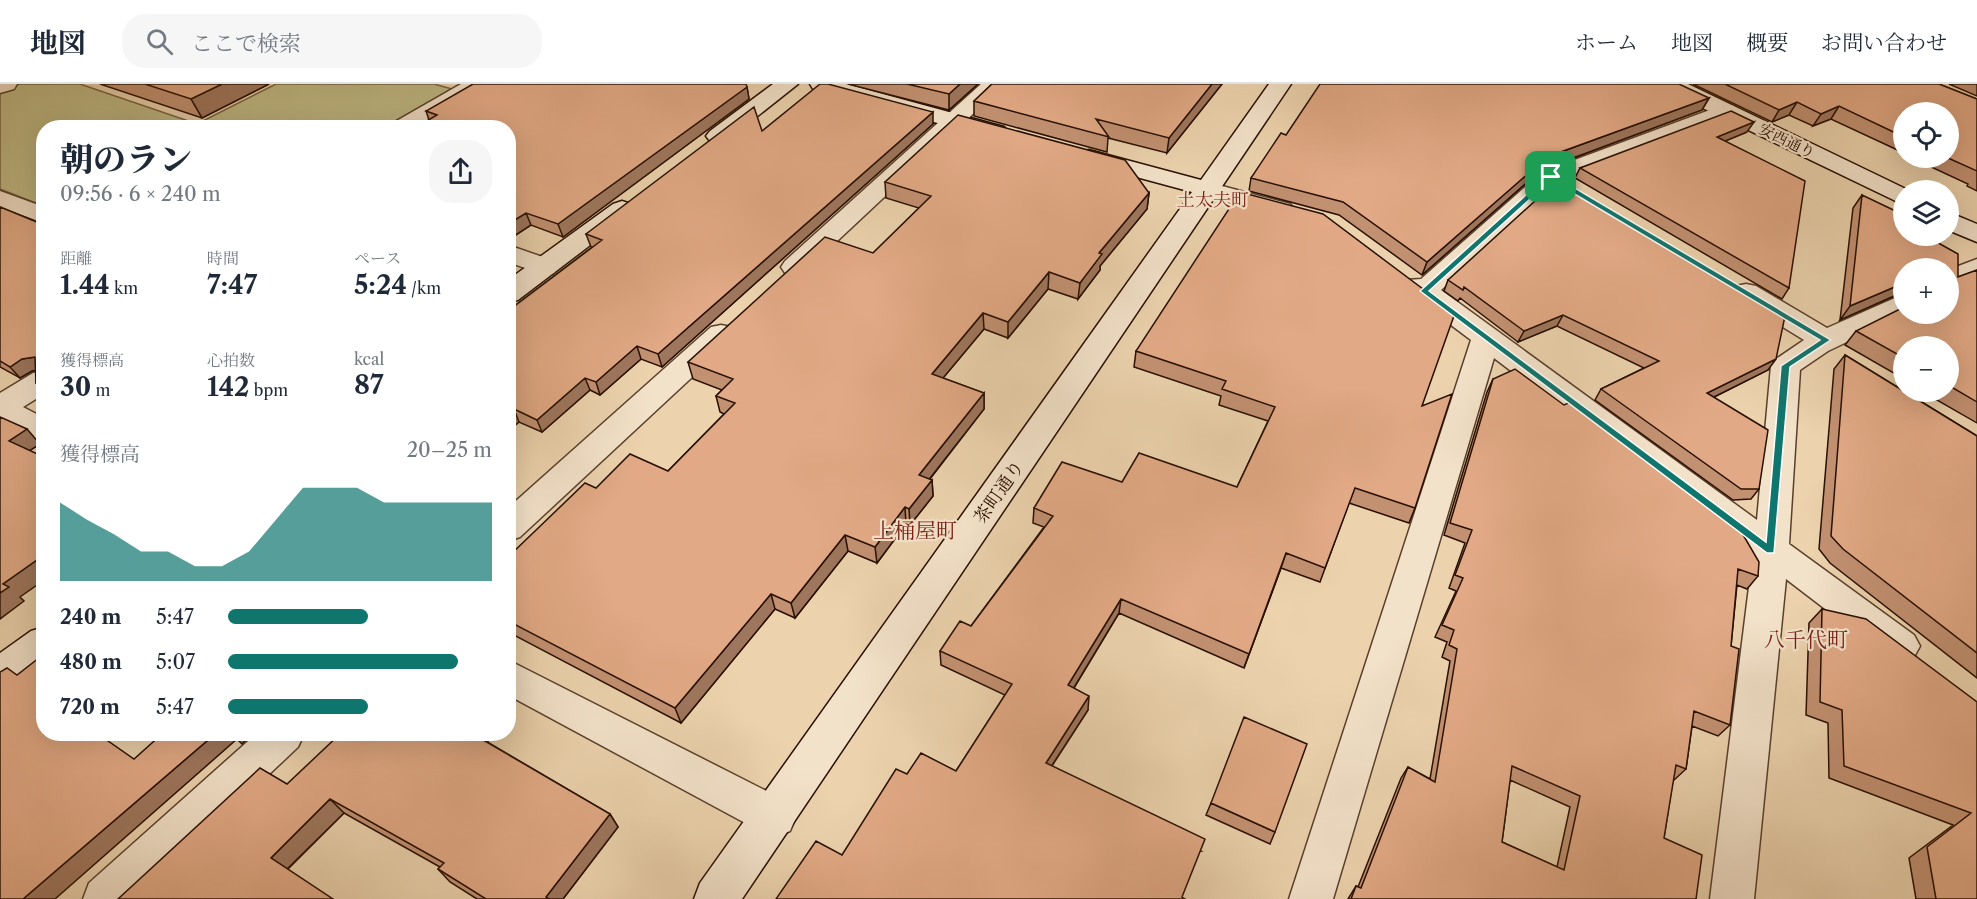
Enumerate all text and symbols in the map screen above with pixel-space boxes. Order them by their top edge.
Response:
search box [122,14,542,68]
icon: search [143,25,176,58]
text: 地図 [30,26,86,60]
text: ここで検索 [191,30,301,57]
text: ホーム [1575,30,1638,55]
text: 地図 [1671,30,1713,55]
text: 概要 [1746,30,1788,55]
text: お問い合わせ [1821,30,1947,55]
map controls [1893,102,1959,402]
button: locate [1893,102,1959,168]
street label: 安西通り [1756,119,1818,162]
text: 朝のラン [60,139,192,180]
button: share [429,140,492,203]
pin [1525,151,1576,202]
icon: arrive [1534,160,1567,193]
button: layers [1893,180,1959,246]
text: 09:56 · 6 × 240 m [60,182,221,206]
district label: 土太夫町 [1177,189,1249,211]
text: 距離 [60,248,92,268]
text: 時間 [207,248,239,268]
text: ペース [354,248,401,268]
button: + [1893,258,1959,324]
text: 1.44 [60,269,110,301]
text: 7:47 [207,269,257,301]
text: 5:24 [354,269,407,301]
text: km [110,278,138,298]
text: /km [407,278,441,298]
button: − [1893,336,1959,402]
text: kcal [354,349,384,369]
text: 獲得標高 [60,350,124,370]
text: 心拍数 [207,350,255,370]
text: 87 [354,369,384,401]
text: 30 [60,371,91,403]
text: 142 [207,371,249,403]
text: m [91,380,110,400]
text: bpm [249,380,288,400]
text: 20–25 m [407,438,492,462]
text: 獲得標高 [60,442,140,466]
street label: 茶町通り [969,456,1029,528]
district label: 上桶屋町 [873,518,957,543]
text: 240 m [60,605,121,629]
text: 5:47 [156,605,194,629]
district label: 八千代町 [1764,627,1848,652]
text: 480 m [60,650,122,674]
text: 5:07 [156,650,195,674]
text: 720 m [60,695,120,719]
text: 5:47 [156,695,194,719]

